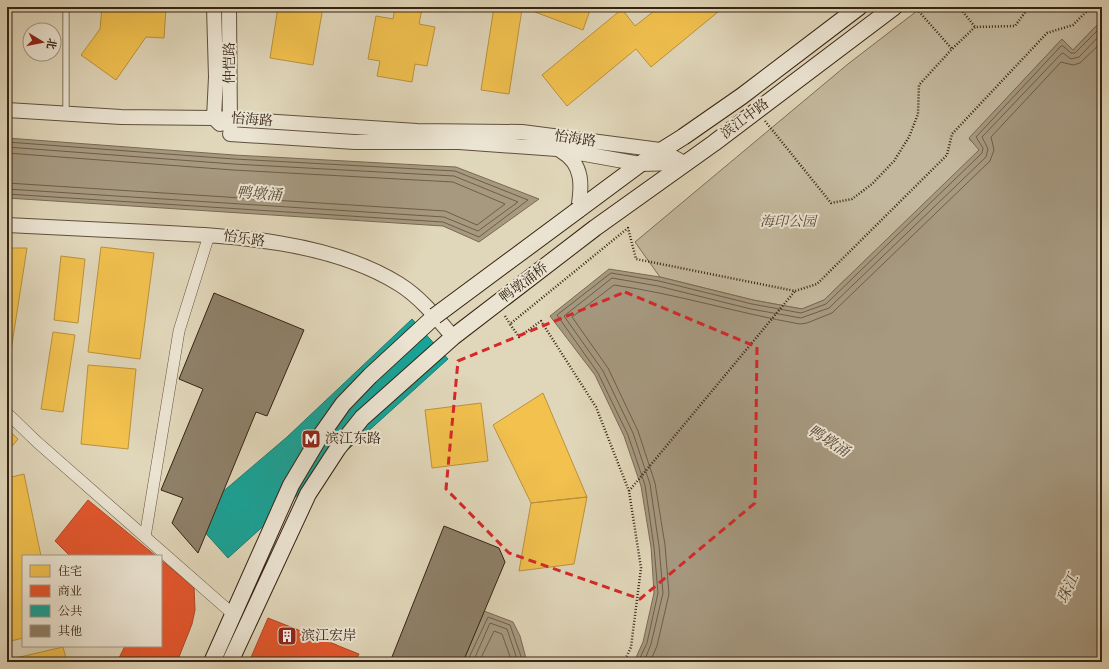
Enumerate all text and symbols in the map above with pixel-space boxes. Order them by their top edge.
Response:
north arrow [22,22,62,62]
text: 北 [44,37,58,50]
street label: 仲恺路 [222,42,237,84]
street label: 滨江中路 [718,96,772,141]
street label: 怡海路 [231,111,274,128]
street label: 怡海路 [553,128,597,149]
water label: 鸭墩涌 [236,184,284,204]
park label: 海印公园 [760,214,818,229]
street label: 怡乐路 [222,228,266,249]
street label: 鸭墩涌桥 [497,260,551,305]
water label: 鸭墩涌 [805,422,854,461]
metro station icon: 滨江东路 [300,428,322,450]
place label: 滨江东路 [325,431,381,446]
legend [22,555,162,647]
text: 住宅 [58,564,82,578]
water label: 珠江 [1054,570,1083,606]
text: 商业 [58,584,82,598]
text: 公共 [58,605,82,618]
text: 其他 [58,624,82,638]
building icon: 滨江宏岸 [276,625,298,647]
place label: 滨江宏岸 [301,628,357,643]

